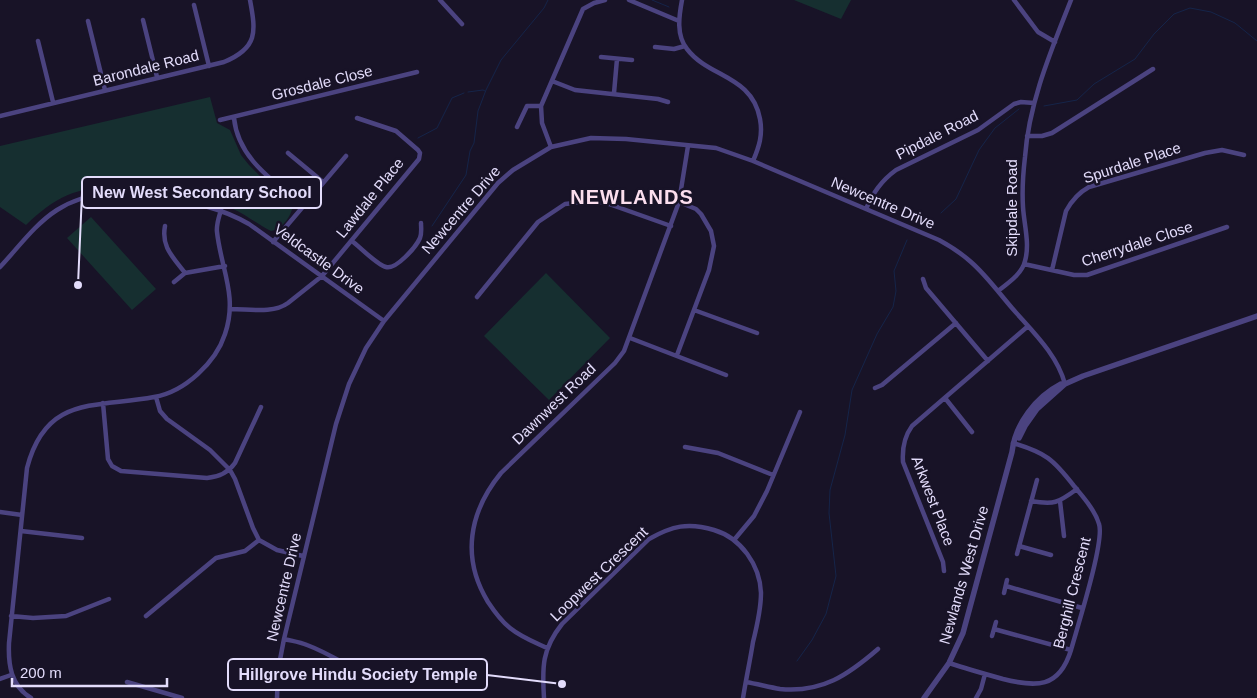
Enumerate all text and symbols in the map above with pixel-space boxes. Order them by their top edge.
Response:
street label: Barondale Road [91,46,201,89]
street label: Grosdale Close [270,62,374,103]
street label: Pipdale Road [893,107,981,163]
street label: Spurdale Place [1081,139,1183,186]
street label: Lawdale Place [332,154,407,241]
street label: Skipdale Road [1003,159,1020,257]
street label: Newcentre Drive [418,162,503,257]
street label: Newcentre Drive [829,173,938,232]
callout: New West Secondary School [82,177,321,208]
text: New West Secondary School [92,184,312,201]
district label: NEWLANDS [570,186,694,208]
street label: Cherrydale Close [1079,218,1195,270]
street label: Veldcastle Drive [271,220,368,297]
street label: Dawnwest Road [508,360,599,448]
street label: Arkwest Place [909,453,958,548]
street label: Newlands West Drive [936,504,991,646]
street label: Loopwest Crescent [547,522,651,624]
street label: Newcentre Drive [263,531,304,643]
street label: Berghill Crescent [1049,535,1094,650]
scale bar [12,656,168,688]
callout: Hillgrove Hindu Society Temple [228,659,487,690]
text: 200 m [20,664,62,681]
text: Hillgrove Hindu Society Temple [239,666,478,683]

